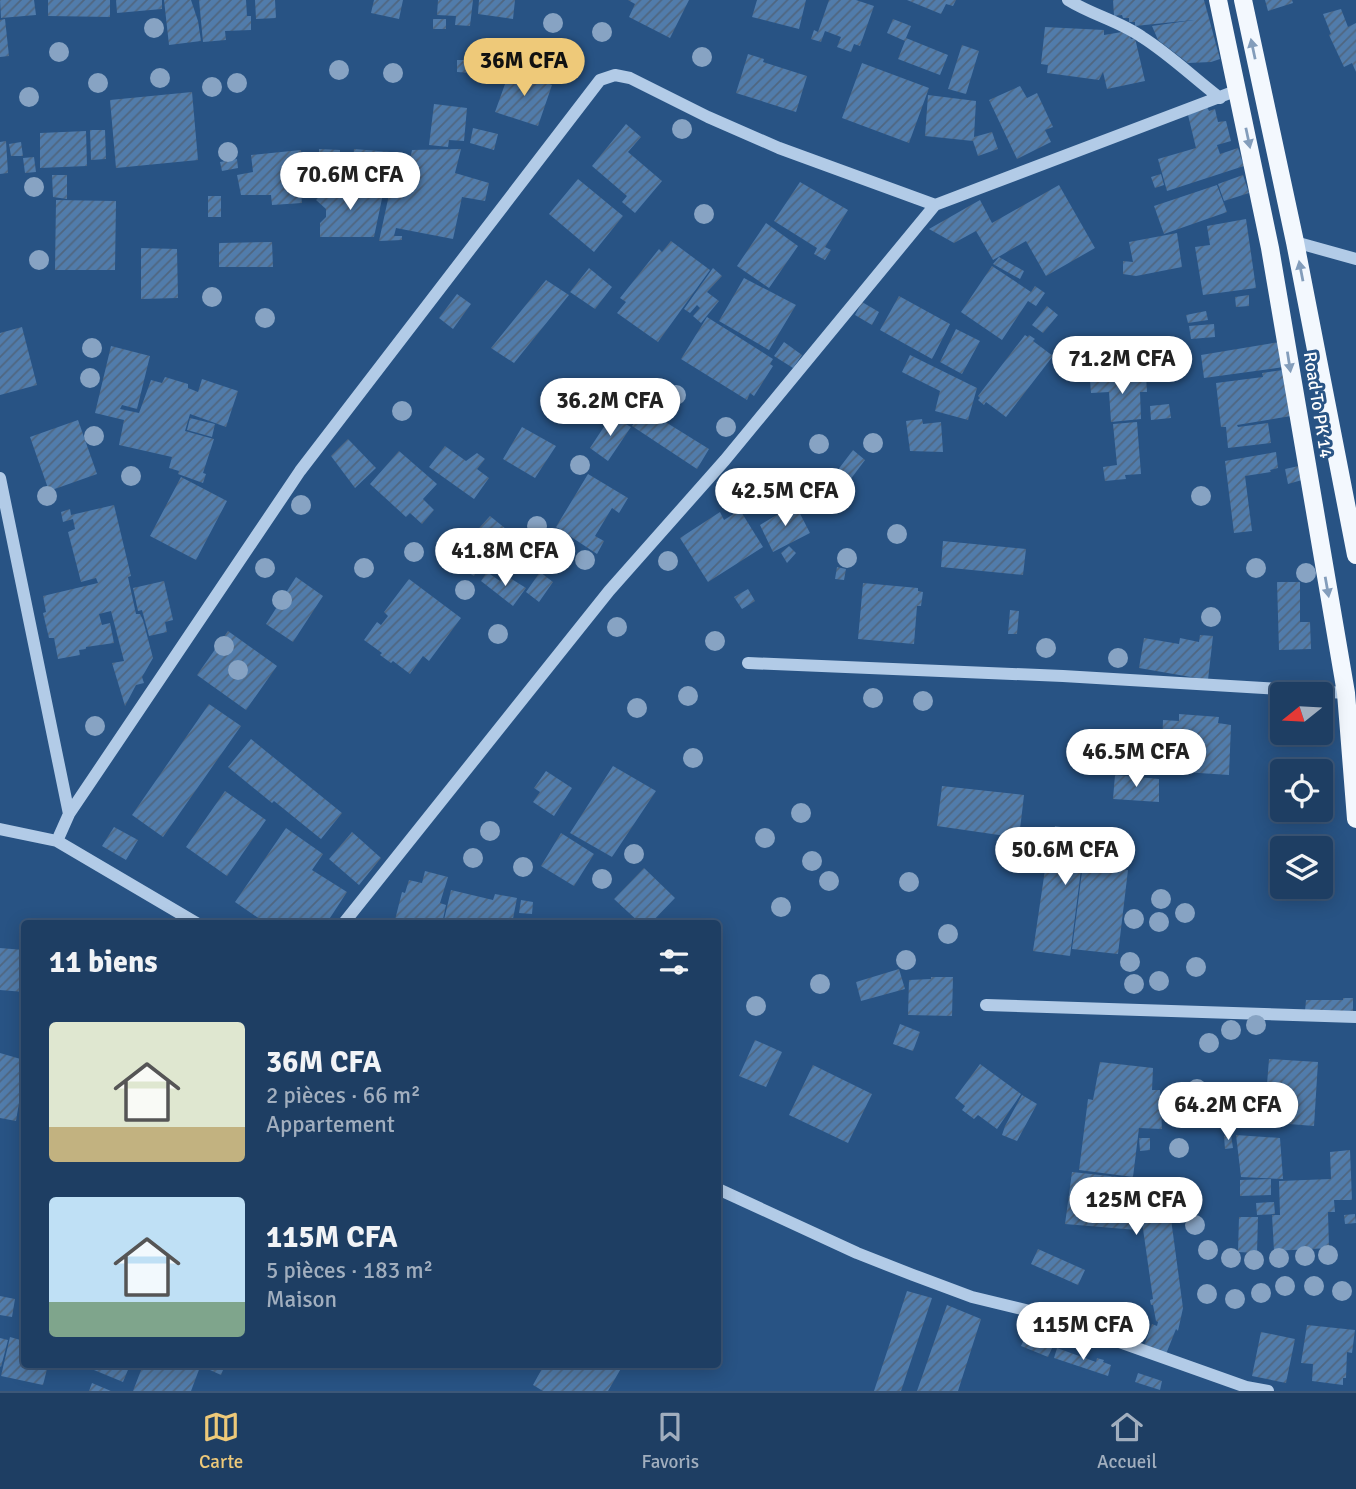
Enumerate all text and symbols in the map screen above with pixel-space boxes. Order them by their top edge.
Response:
pin: 36M CFA [459,38,589,98]
one-way arrow [1248,38,1259,60]
text: 36M CFA [480,46,568,75]
one-way arrow [1242,128,1253,150]
pin: 70.6M CFA [270,152,430,212]
text: 70.6M CFA [296,160,404,189]
one-way arrow [1295,260,1306,282]
pin: 71.2M CFA [1042,336,1202,396]
text: 71.2M CFA [1068,344,1176,373]
street label: Road To PK 14 [1299,350,1337,460]
one-way arrow [1284,351,1295,373]
pin: 36.2M CFA [530,378,690,438]
text: 36.2M CFA [556,386,664,415]
pin: 42.5M CFA [705,468,865,528]
text: 42.5M CFA [731,476,839,505]
pin: 41.8M CFA [425,528,585,588]
text: 41.8M CFA [451,536,559,565]
one-way arrow [1321,576,1332,598]
north arrow [1270,682,1334,746]
map controls [1270,682,1333,899]
pin: 46.5M CFA [1056,730,1216,789]
text: 46.5M CFA [1082,737,1190,766]
button: locate [1270,759,1333,822]
pin: 50.6M CFA [985,828,1145,887]
text: 50.6M CFA [1011,835,1119,864]
button: layers [1270,836,1333,899]
icon: filters [655,943,693,981]
text: 11 biens [49,944,158,981]
text: 36M CFA [266,1044,382,1081]
icon: home [105,1050,189,1134]
text: 2 pièces · 66 m² [266,1081,421,1110]
pin: 64.2M CFA [1148,1082,1308,1142]
text: 64.2M CFA [1174,1090,1282,1119]
text: Appartement [266,1110,395,1139]
pin: 125M CFA [1064,1178,1208,1237]
text: 125M CFA [1086,1185,1187,1214]
text: 115M CFA [266,1219,398,1256]
icon: home [105,1225,189,1309]
text: 5 pièces · 183 m² [266,1256,433,1285]
text: Maison [266,1285,337,1314]
pin: 115M CFA [1011,1302,1155,1362]
text: 115M CFA [1033,1310,1134,1339]
tab: Carte [199,1408,243,1474]
tab: Favoris [641,1408,699,1474]
tab: Accueil [1097,1408,1157,1474]

